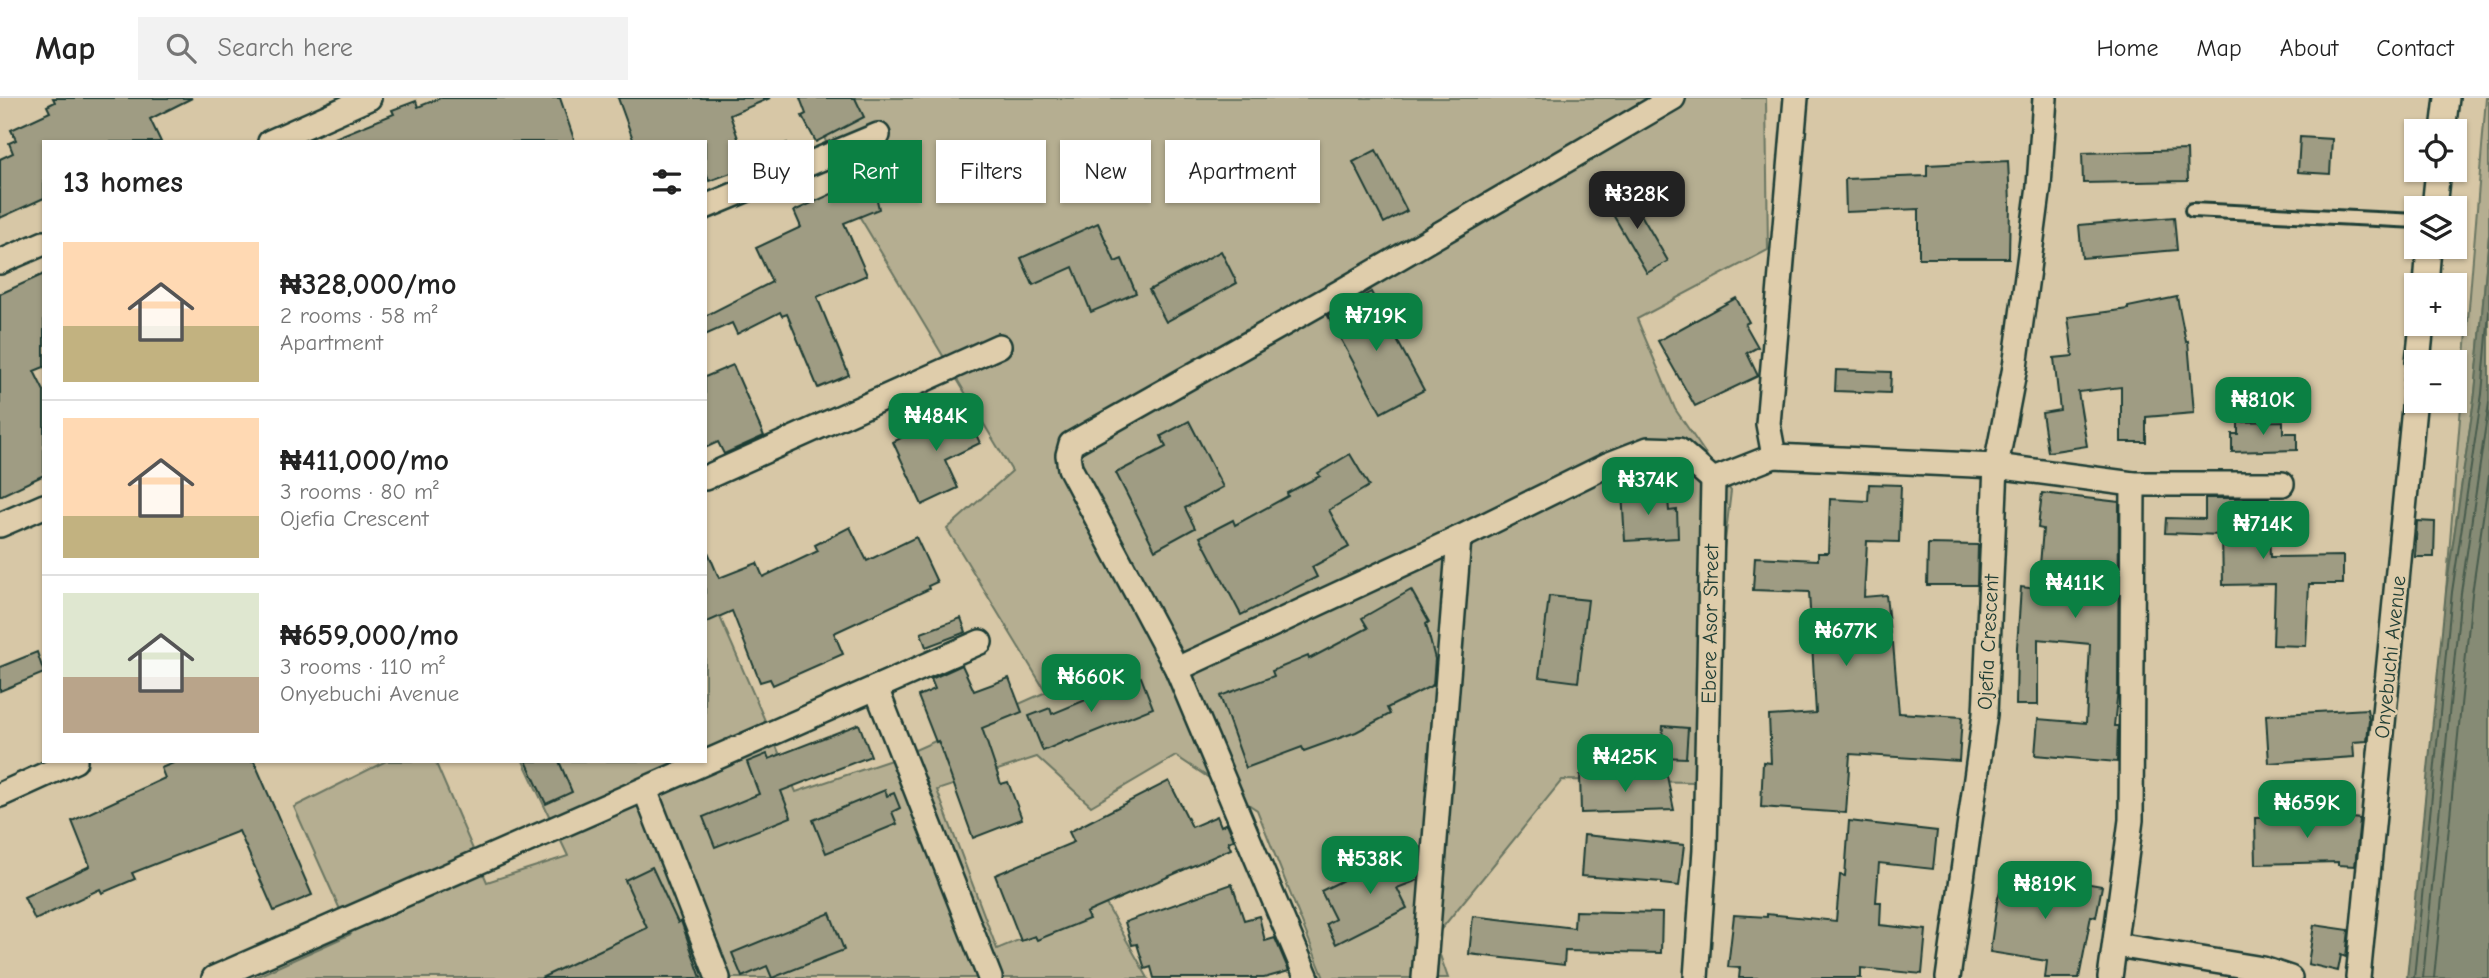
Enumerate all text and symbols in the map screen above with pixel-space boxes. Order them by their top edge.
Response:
search box [138,17,628,80]
text: Map [35,29,96,67]
icon: search [162,29,200,67]
text: Search here [218,33,353,63]
text: Home [2097,34,2158,62]
text: Map [2196,34,2242,62]
text: About [2280,34,2338,62]
text: Contact [2376,34,2454,62]
map controls [2404,119,2467,413]
button: locate [2404,119,2467,182]
chip: Buy [728,140,814,203]
chip: Rent [828,140,922,203]
chip: Filters [936,140,1046,203]
chip: New [1060,140,1151,203]
chip: Apartment [1165,140,1320,203]
icon: filters [648,163,686,201]
text: 13 homes [63,165,183,200]
pin: ₦328K [1588,172,1686,231]
text: ₦328K [1605,180,1669,207]
button: layers [2404,196,2467,259]
text: ₦328,000/mo [280,267,457,302]
icon: home [119,270,203,354]
button: + [2404,273,2467,336]
pin: ₦719K [1327,294,1425,353]
text: 2 rooms · 58 m² [280,302,438,329]
text: ₦719K [1346,302,1406,329]
text: Apartment [280,329,383,356]
button: − [2404,350,2467,413]
pin: ₦810K [2214,378,2312,437]
text: ₦810K [2231,386,2295,413]
pin: ₦484K [887,394,985,453]
text: ₦484K [905,402,967,429]
text: ₦411,000/mo [280,443,449,478]
icon: home [119,446,203,530]
pin: ₦374K [1599,458,1697,517]
text: ₦374K [1618,466,1678,493]
text: 3 rooms · 80 m² [280,478,439,505]
pin: ₦714K [2214,502,2312,561]
text: Ojefia Crescent [280,505,429,532]
text: ₦714K [2233,510,2293,537]
street label: Ebere Asor Street [1697,543,1723,704]
pin: ₦411K [2026,560,2124,620]
text: ₦411K [2046,569,2104,596]
street label: Ojefia Crescent [1972,573,2004,710]
street label: Onyebuchi Avenue [2370,574,2410,740]
pin: ₦677K [1797,608,1895,668]
text: ₦677K [1815,617,1877,644]
text: ₦659,000/mo [280,618,459,653]
icon: home [119,621,203,705]
text: 3 rooms · 110 m² [280,653,445,680]
pin: ₦660K [1042,654,1140,714]
text: ₦660K [1058,663,1124,690]
text: Onyebuchi Avenue [280,680,459,707]
pin: ₦425K [1576,734,1674,794]
text: ₦425K [1593,743,1657,770]
pin: ₦659K [2258,780,2356,840]
text: ₦659K [2274,789,2340,816]
pin: ₦538K [1321,836,1419,896]
text: ₦538K [1338,845,1402,872]
pin: ₦819K [1996,862,2094,921]
text: ₦819K [2014,870,2076,897]

